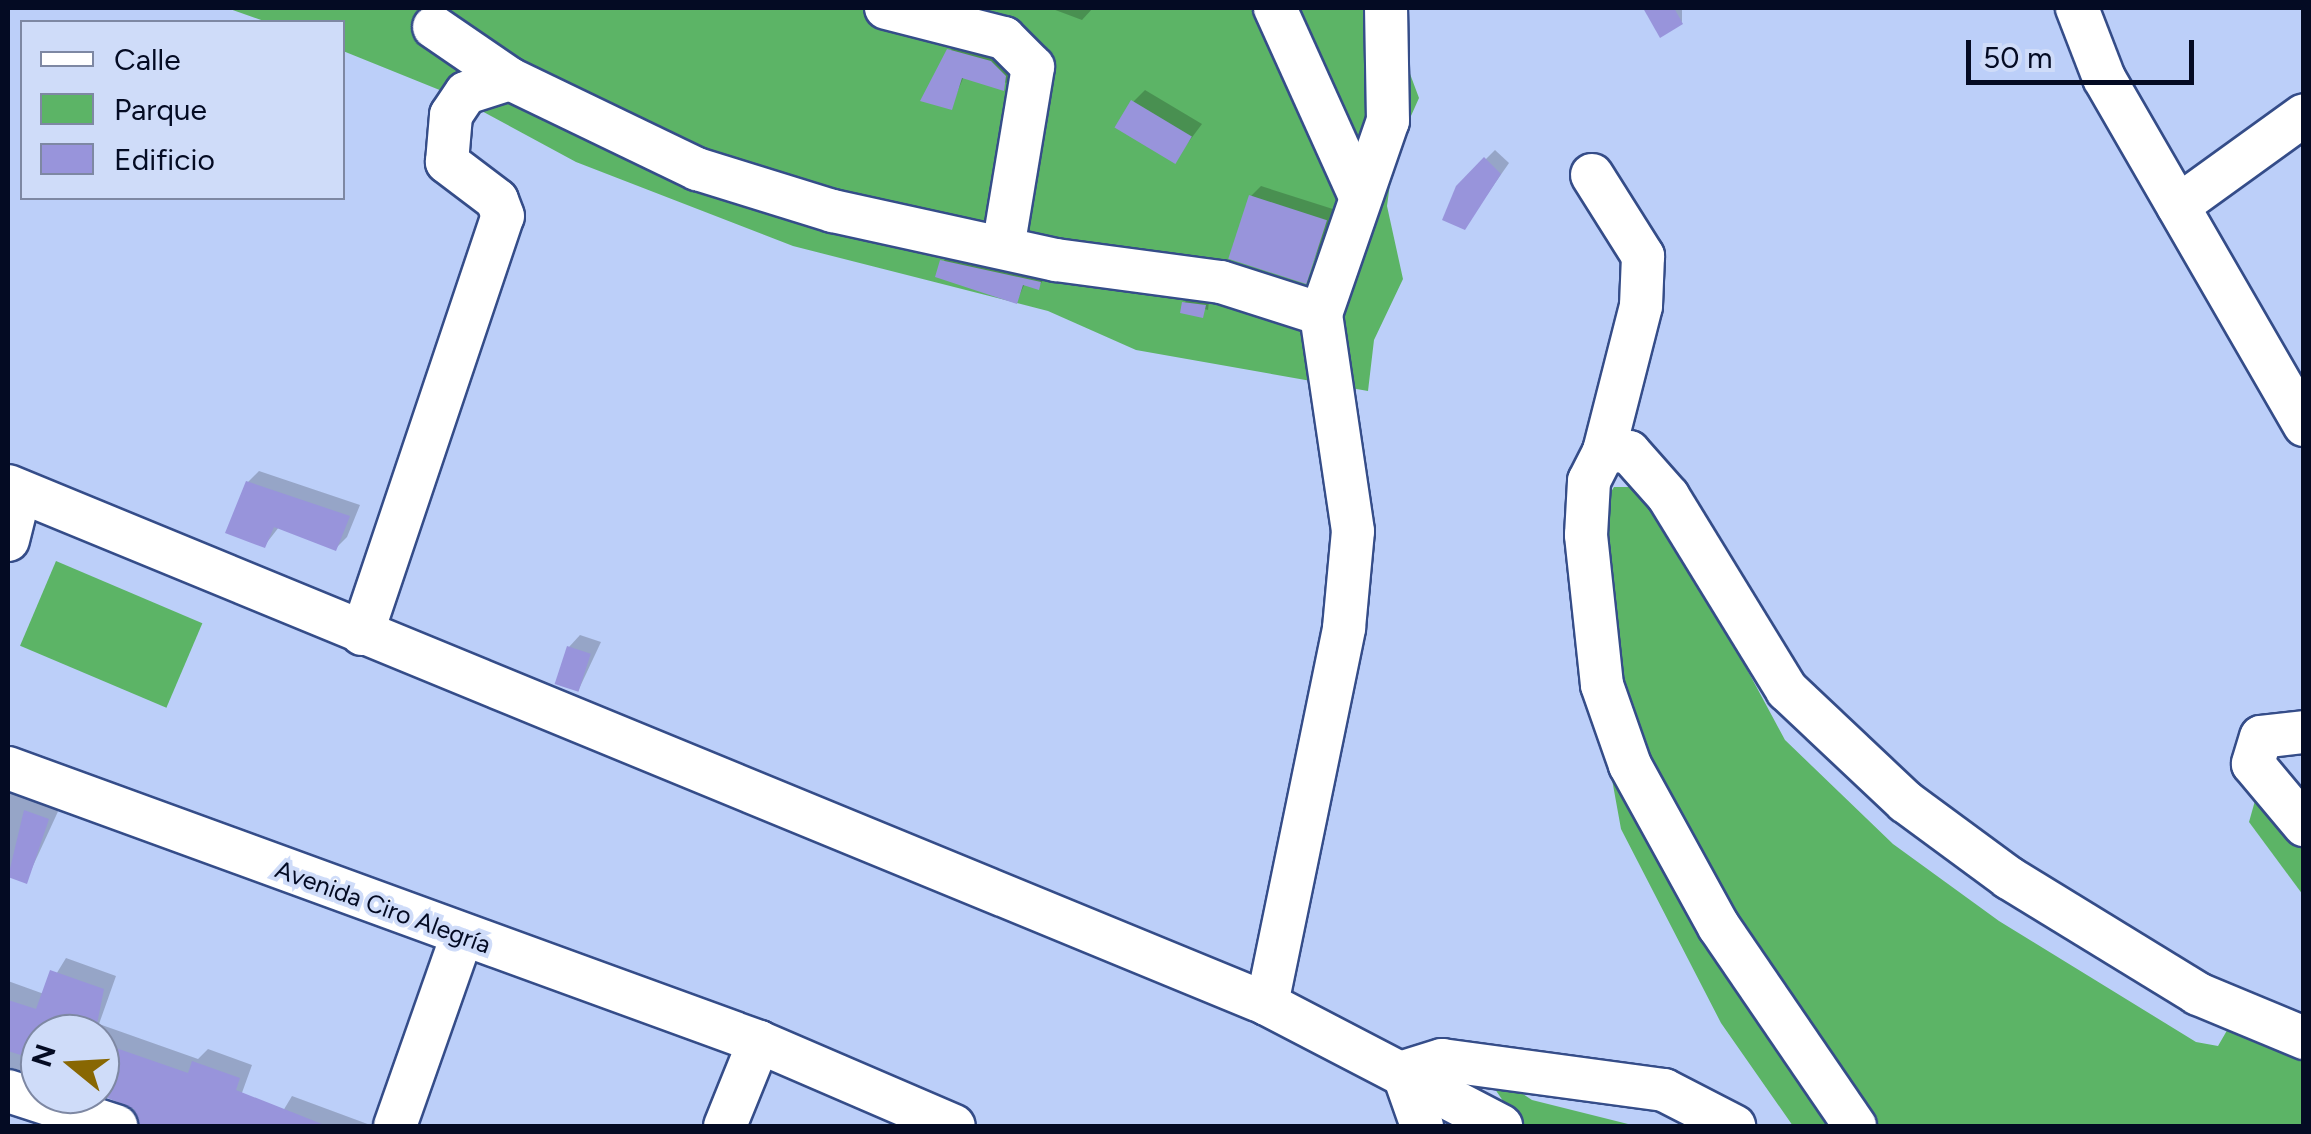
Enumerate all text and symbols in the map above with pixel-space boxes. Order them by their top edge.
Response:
legend [20,20,345,200]
scale bar [1971,20,2198,82]
text: 50 m [1983,39,2052,76]
text: Calle [114,41,181,78]
text: Parque [114,91,207,128]
text: Edificio [114,141,215,178]
street label: Avenida Ciro Alegría [271,854,495,960]
north arrow [20,1014,120,1114]
text: N [24,1040,63,1071]

